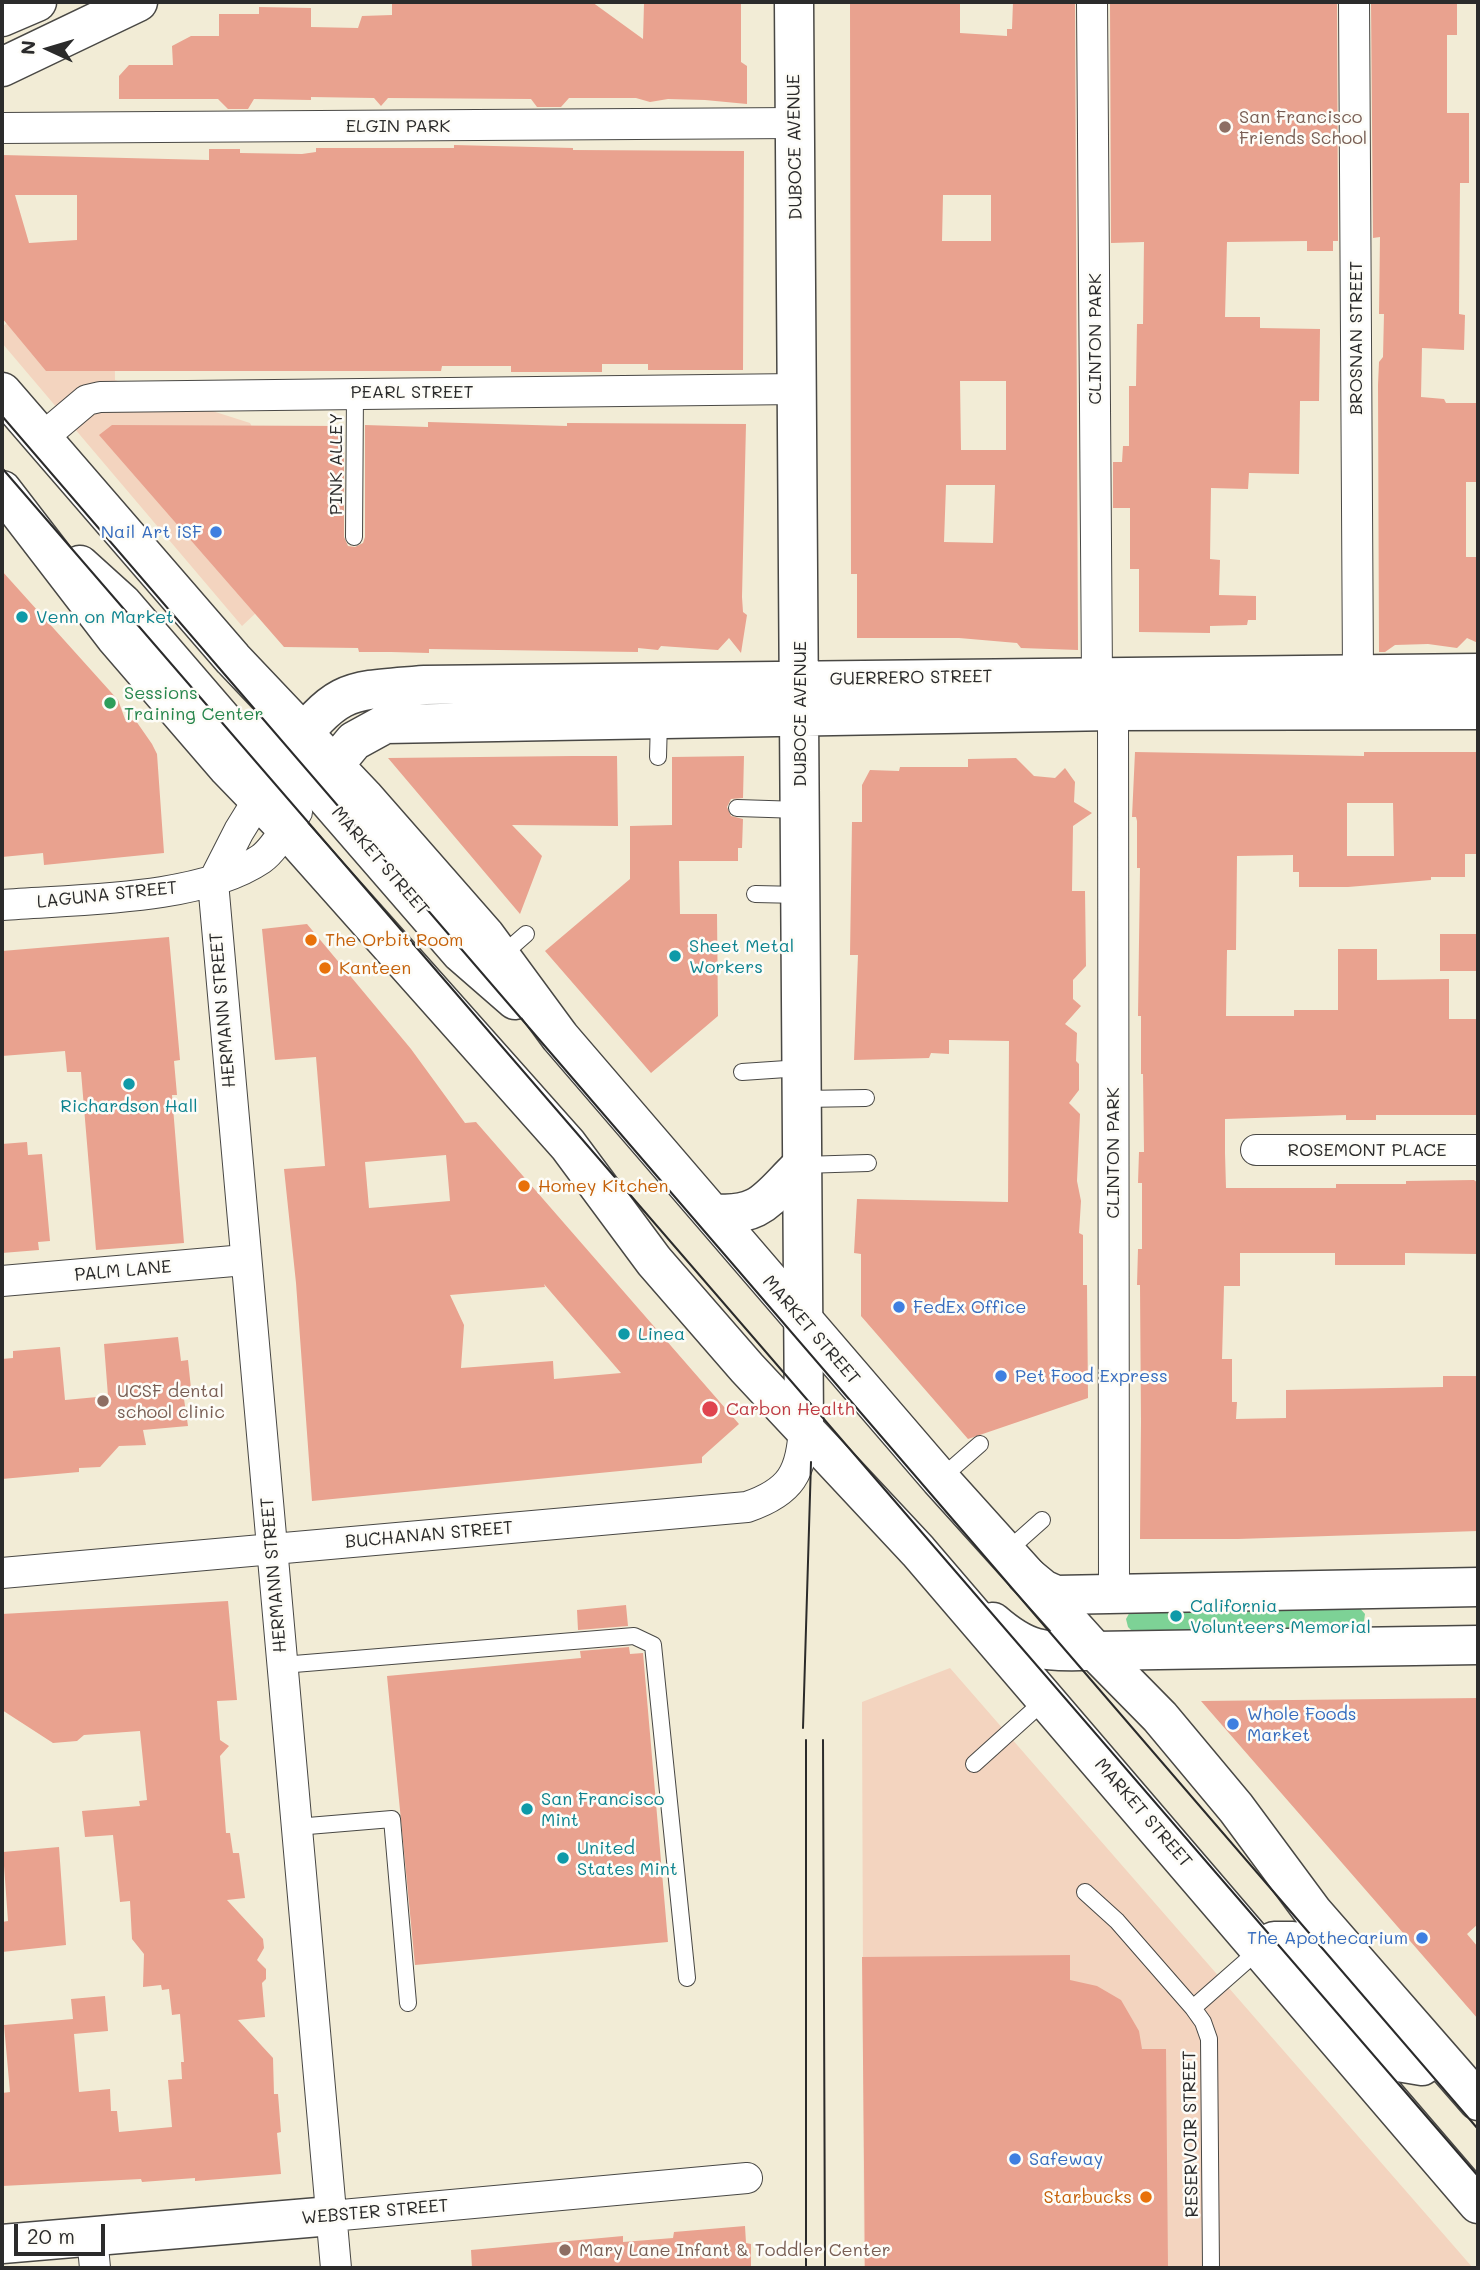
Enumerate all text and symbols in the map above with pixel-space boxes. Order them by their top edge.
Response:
north arrow [14,14,84,84]
text: N [15,39,41,56]
street label: DUBOCE AVENUE [783,74,807,220]
place label: San Francisco Friends School [1239,106,1367,148]
street label: ELGIN PARK [346,115,450,137]
marker: San Francisco Friends School [1217,119,1233,135]
street label: BROSNAN STREET [1345,261,1367,415]
street label: CLINTON PARK [1084,273,1106,405]
street label: PEARL STREET [351,381,473,403]
street label: PINK ALLEY [325,413,347,515]
place label: Nail Art iSF [101,521,202,543]
marker: Nail Art iSF [208,524,224,540]
place label: Venn on Market [36,606,174,628]
marker: Venn on Market [14,609,30,625]
street label: DUBOCE AVENUE [789,641,811,787]
street label: GUERRERO STREET [829,666,993,690]
place label: Sessions Training Center [124,682,263,724]
marker: Sessions Training Center [102,695,118,711]
street label: MARKET STREET [327,802,433,920]
street label: LAGUNA STREET [36,877,178,913]
place label: The Orbit Room [325,929,463,951]
street label: HERMANN STREET [205,931,241,1089]
marker: The Orbit Room [303,932,319,948]
place label: Sheet Metal Workers [689,935,794,978]
marker: Sheet Metal Workers [667,948,683,964]
place label: Kanteen [339,957,411,979]
marker: Kanteen [317,960,333,976]
marker: Richardson Hall [121,1076,137,1092]
street label: CLINTON PARK [1102,1087,1124,1219]
place label: Richardson Hall [60,1095,198,1117]
street label: ROSEMONT PLACE [1288,1139,1446,1161]
place label: Homey Kitchen [538,1175,668,1197]
marker: Homey Kitchen [516,1178,532,1194]
street label: PALM LANE [74,1256,172,1286]
street label: MARKET STREET [758,1271,864,1389]
place label: FedEx Office [913,1296,1026,1318]
marker: FedEx Office [891,1299,907,1315]
place label: Linea [638,1323,685,1345]
marker: Linea [616,1326,632,1342]
place label: Pet Food Express [1015,1365,1168,1387]
marker: Pet Food Express [993,1368,1009,1384]
place label: UCSF dental school clinic [117,1380,225,1422]
marker: UCSF dental school clinic [95,1393,111,1409]
place label: Carbon Health [726,1398,855,1420]
marker: Carbon Health [700,1399,720,1419]
street label: HERMANN STREET [256,1496,292,1654]
street label: BUCHANAN STREET [344,1517,514,1553]
place label: California Volunteers Memorial [1190,1595,1371,1638]
marker: California Volunteers Memorial [1168,1608,1184,1624]
place label: Whole Foods Market [1247,1703,1357,1746]
marker: Whole Foods Market [1225,1716,1241,1732]
street label: MARKET STREET [1090,1754,1196,1872]
place label: San Francisco Mint [541,1788,664,1830]
marker: San Francisco Mint [519,1801,535,1817]
place label: United States Mint [577,1837,678,1880]
marker: United States Mint [555,1850,571,1866]
place label: The Apothecarium [1247,1927,1408,1949]
marker: The Apothecarium [1414,1930,1430,1946]
street label: RESERVOIR STREET [1179,2050,1203,2218]
place label: Safeway [1029,2148,1103,2170]
marker: Safeway [1007,2151,1023,2167]
place label: Starbucks [1043,2186,1132,2208]
marker: Starbucks [1138,2189,1154,2205]
street label: WEBSTER STREET [301,2195,449,2229]
scale bar [18,2210,108,2254]
text: 20 m [27,2222,75,2249]
place label: Mary Lane Infant & Toddler Center [579,2239,891,2261]
marker: Mary Lane Infant & Toddler Center [557,2242,573,2258]

